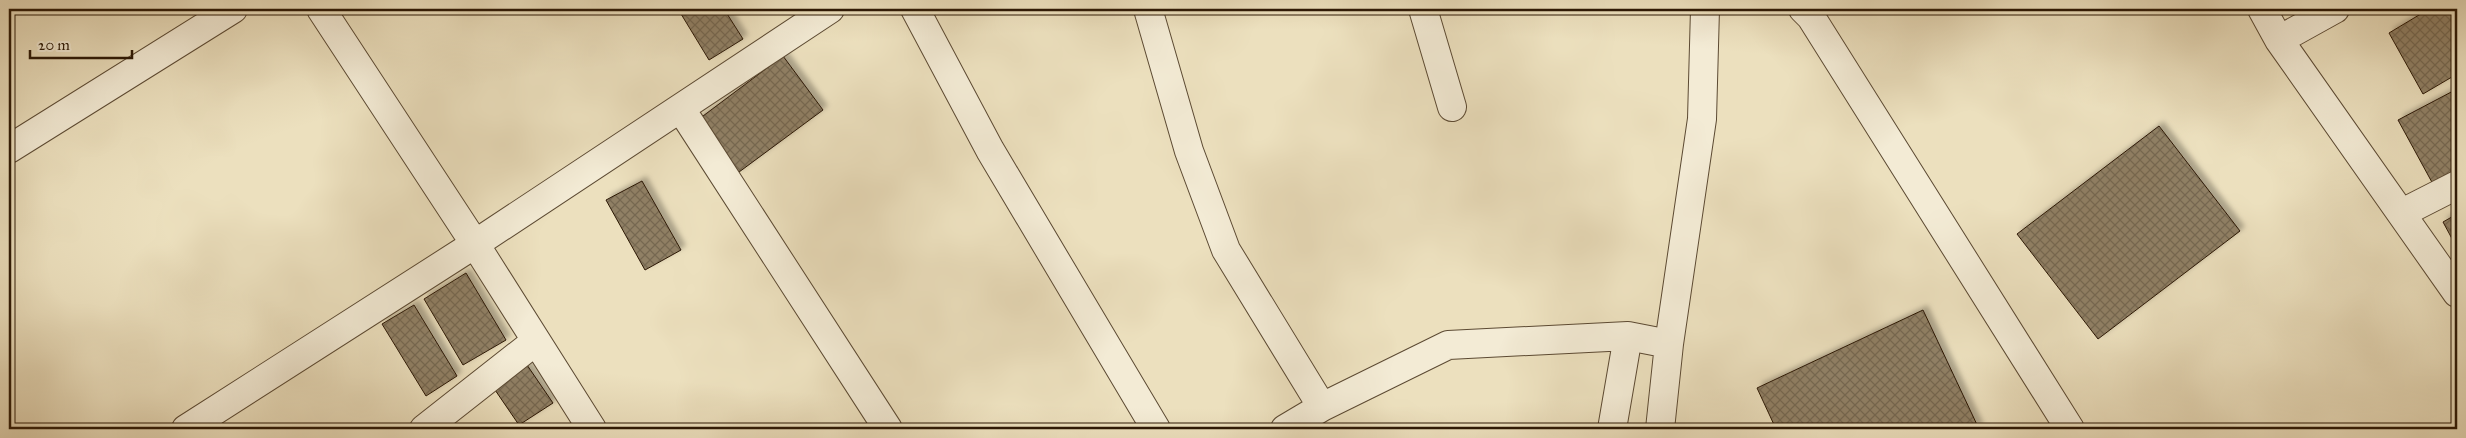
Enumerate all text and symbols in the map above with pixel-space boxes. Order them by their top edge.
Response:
scale bar [30,28,132,60]
text: 20 m [38,36,70,54]

